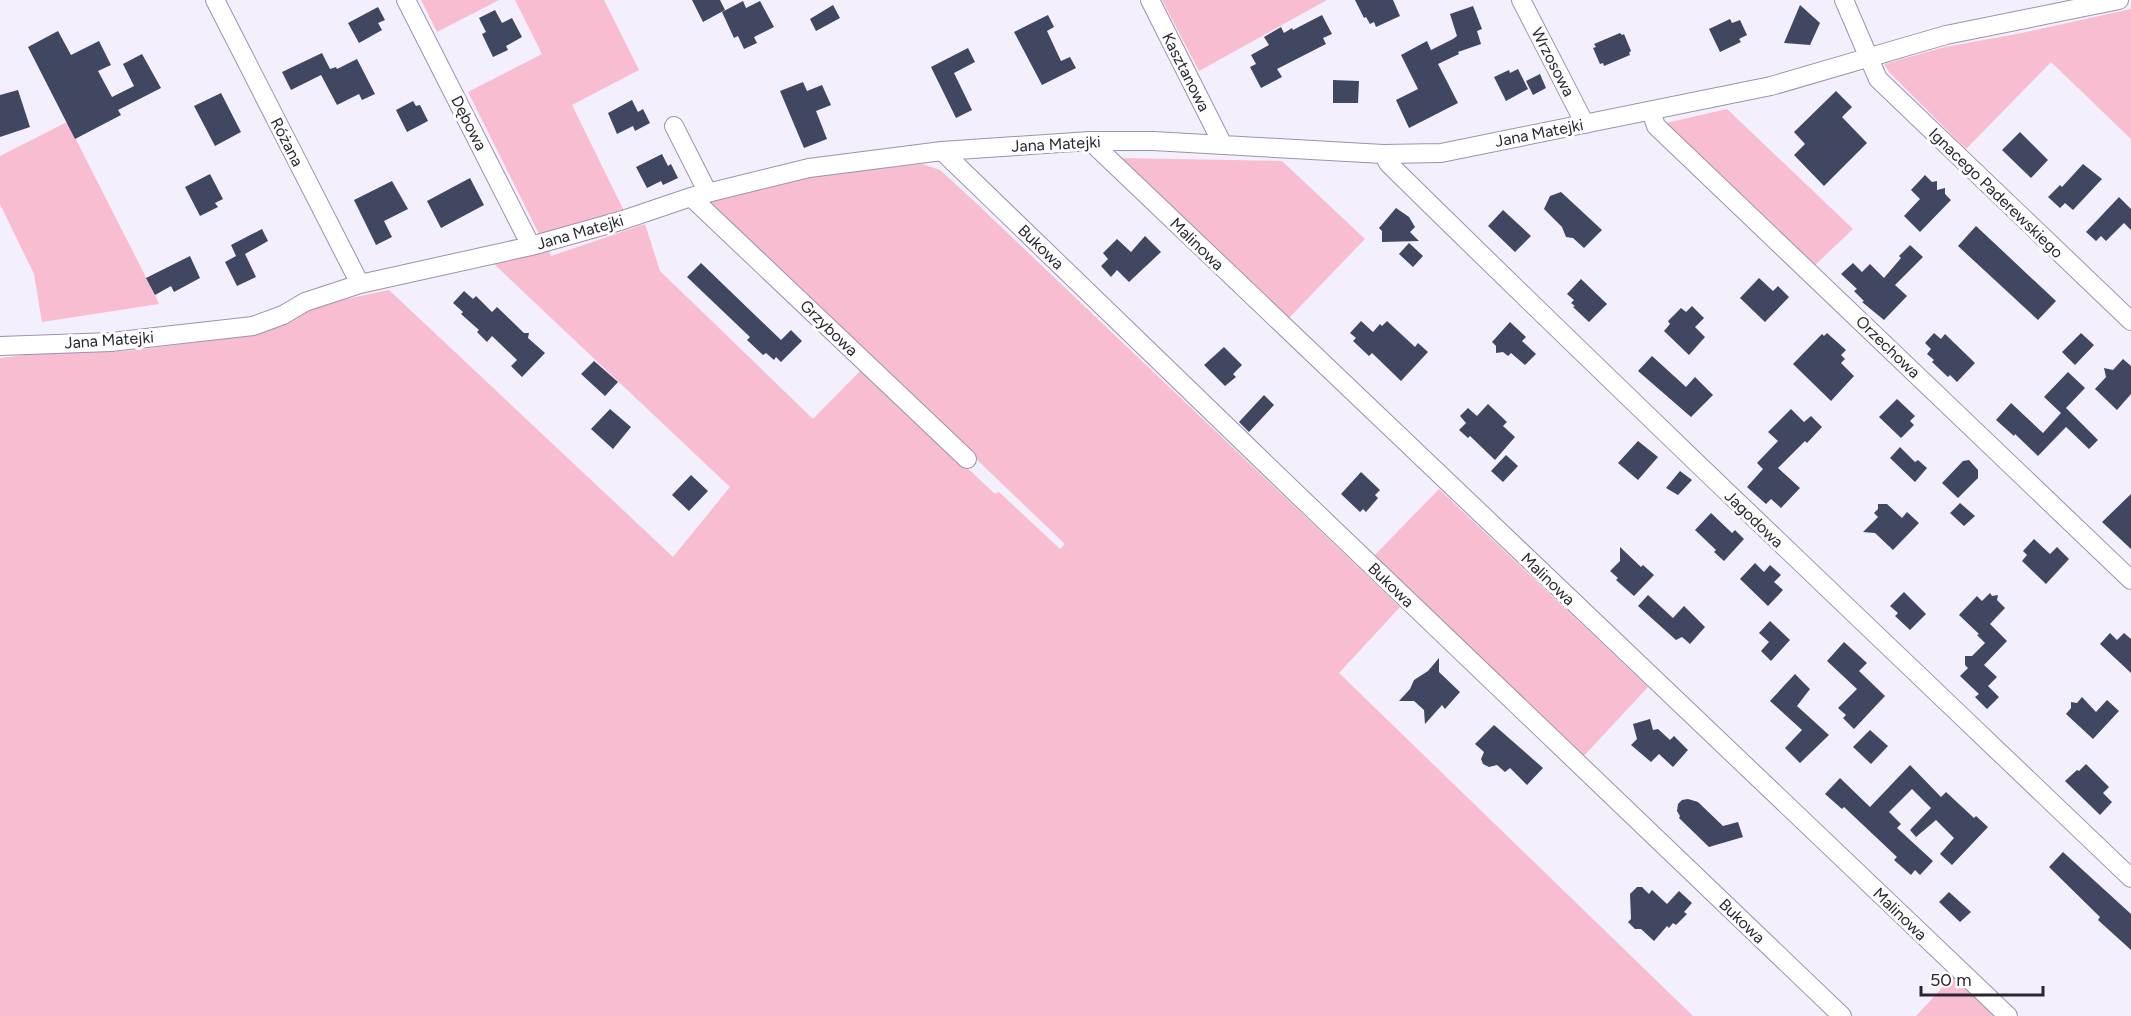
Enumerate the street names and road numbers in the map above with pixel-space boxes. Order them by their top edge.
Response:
street label: Wrzosowa [1528,24,1578,100]
street label: Kasztanowa [1158,29,1214,115]
street label: Dębowa [447,93,491,153]
street label: Różana [267,114,307,170]
street label: Jana Matejki [1493,115,1585,151]
street label: Ignacego Paderewskiego [1925,124,2067,262]
street label: Jana Matejki [1011,132,1101,156]
street label: Jana Matejki [534,211,626,253]
street label: Malinowa [1166,214,1228,274]
street label: Bukowa [1014,221,1068,273]
street label: Grzybowa [796,296,862,360]
street label: Orzechowa [1852,312,1924,382]
street label: Jana Matejki [64,327,154,353]
street label: Jagodowa [1721,486,1787,552]
street label: Malinowa [1517,549,1579,609]
street label: Bukowa [1364,559,1418,611]
street label: Malinowa [1869,884,1931,944]
street label: Bukowa [1715,895,1769,947]

